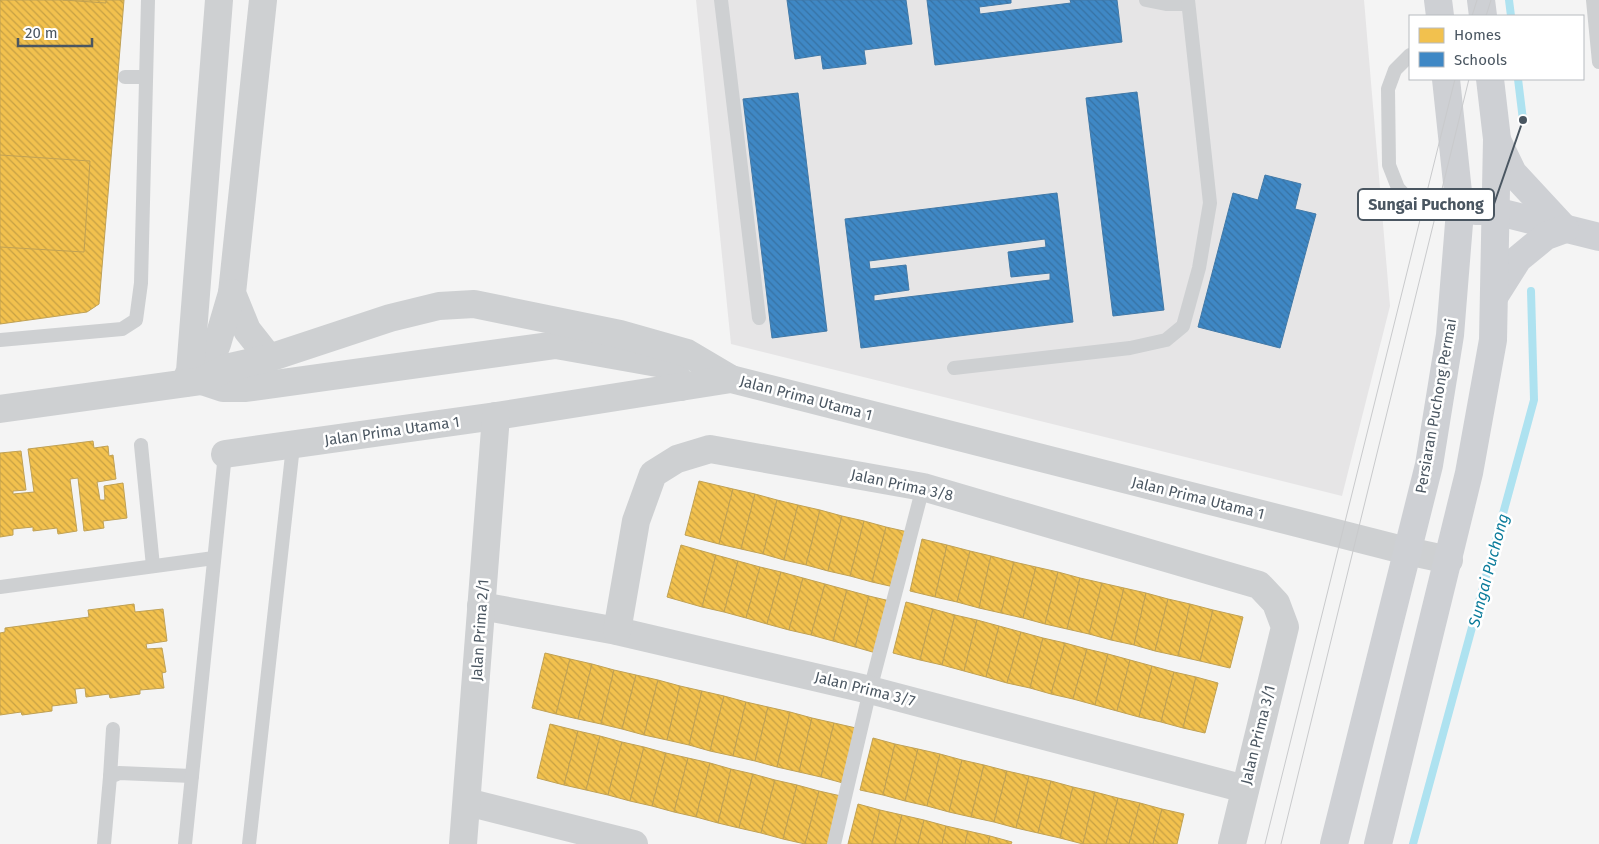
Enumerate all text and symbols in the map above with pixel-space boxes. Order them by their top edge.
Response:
scale bar [18,15,91,47]
legend [1409,15,1584,80]
text: 20 m [25,24,58,42]
text: Homes [1454,26,1501,44]
text: Schools [1454,51,1507,69]
callout: Sungai Puchong [1358,189,1494,220]
text: Sungai Puchong [1368,195,1484,214]
street label: Persiaran Puchong Permai [1412,317,1460,495]
street label: Jalan Prima Utama 1 [738,372,874,424]
street label: Jalan Prima Utama 1 [323,413,461,449]
street label: Jalan Prima 3/8 [849,465,955,505]
street label: Jalan Prima Utama 1 [1130,473,1266,523]
water label: Sungai Puchong [1464,511,1513,630]
street label: Jalan Prima 2/1 [467,578,493,682]
street label: Jalan Prima 3/7 [813,668,917,710]
street label: Jalan Prima 3/1 [1237,683,1279,787]

